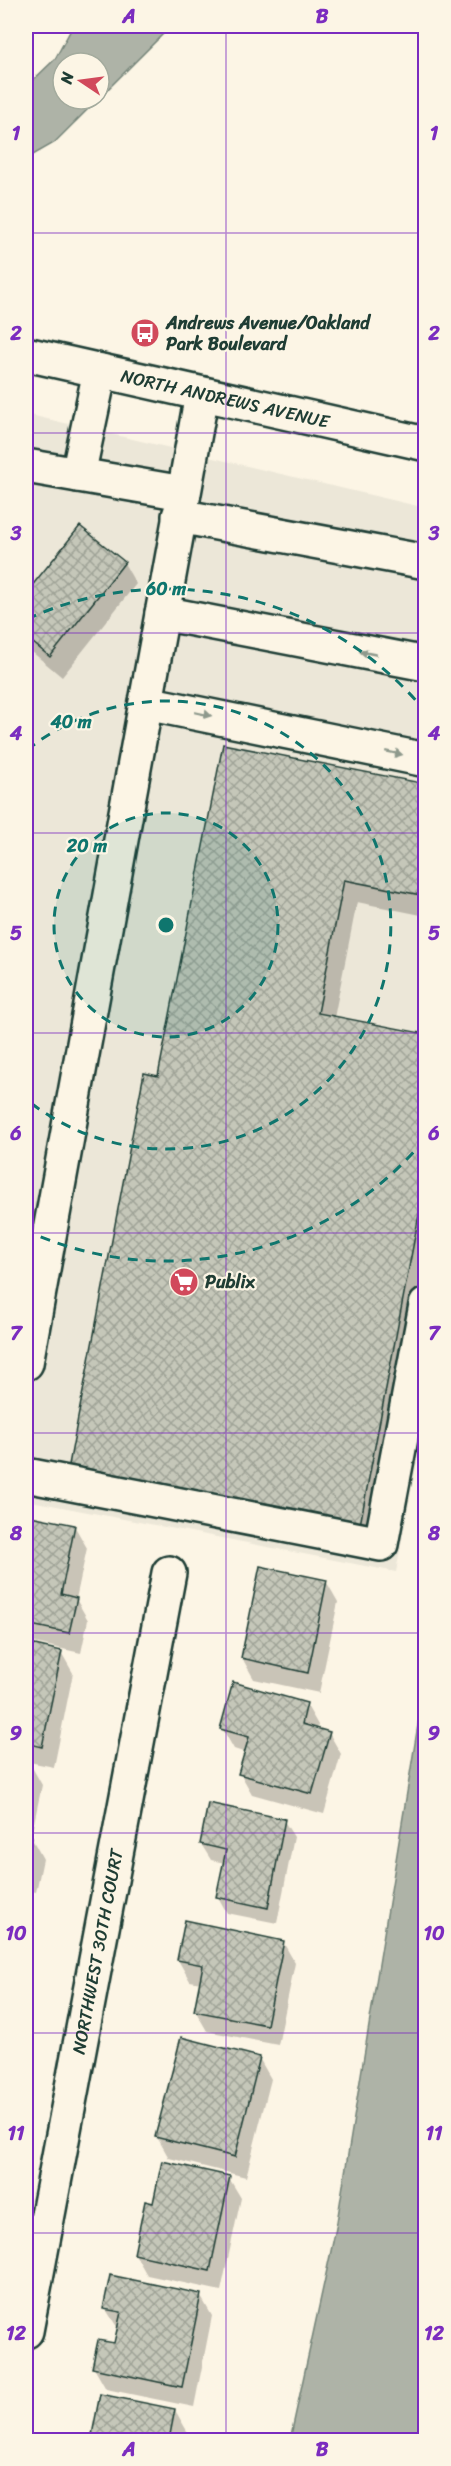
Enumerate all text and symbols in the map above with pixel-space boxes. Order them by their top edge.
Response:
text: A [121,0,136,34]
text: B [316,0,329,34]
north arrow [51,51,111,111]
text: N [51,68,82,87]
text: 1 [12,116,21,151]
text: 1 [430,116,439,151]
place label: Andrews Avenue/Oakland Park Boulevard [165,307,371,360]
text: 2 [9,316,22,351]
text: 2 [427,316,440,351]
bus stop icon: Andrews Avenue/Oakland Park Boulevard [129,317,161,349]
street label: NORTH ANDREWS AVENUE [118,360,333,438]
text: 3 [10,516,22,551]
text: 3 [428,516,440,551]
text: 60 m [145,573,186,605]
one-way arrow [358,648,377,657]
text: 40 m [49,706,92,738]
one-way arrow [194,710,213,719]
text: 4 [9,716,23,751]
text: 4 [427,716,441,751]
one-way arrow [385,749,403,759]
text: 20 m [66,830,107,862]
centre of rings [156,915,176,935]
text: 5 [10,916,22,951]
text: 5 [428,916,440,951]
text: 6 [9,1116,22,1151]
text: 6 [427,1116,440,1151]
supermarket icon: Publix [168,1266,200,1298]
place label: Publix [205,1266,256,1298]
text: 7 [10,1316,23,1351]
text: 7 [428,1316,441,1351]
text: 8 [9,1516,23,1551]
text: 8 [427,1516,441,1551]
text: 9 [10,1716,22,1751]
text: 9 [428,1716,440,1751]
street label: NORTHWEST 30TH COURT [63,1845,133,2057]
text: 10 [5,1916,27,1951]
text: 10 [423,1916,445,1951]
text: 11 [7,2116,25,2151]
text: 11 [425,2116,443,2151]
text: 12 [6,2316,27,2351]
text: 12 [424,2316,445,2351]
text: A [121,2432,136,2466]
text: B [316,2432,329,2466]

